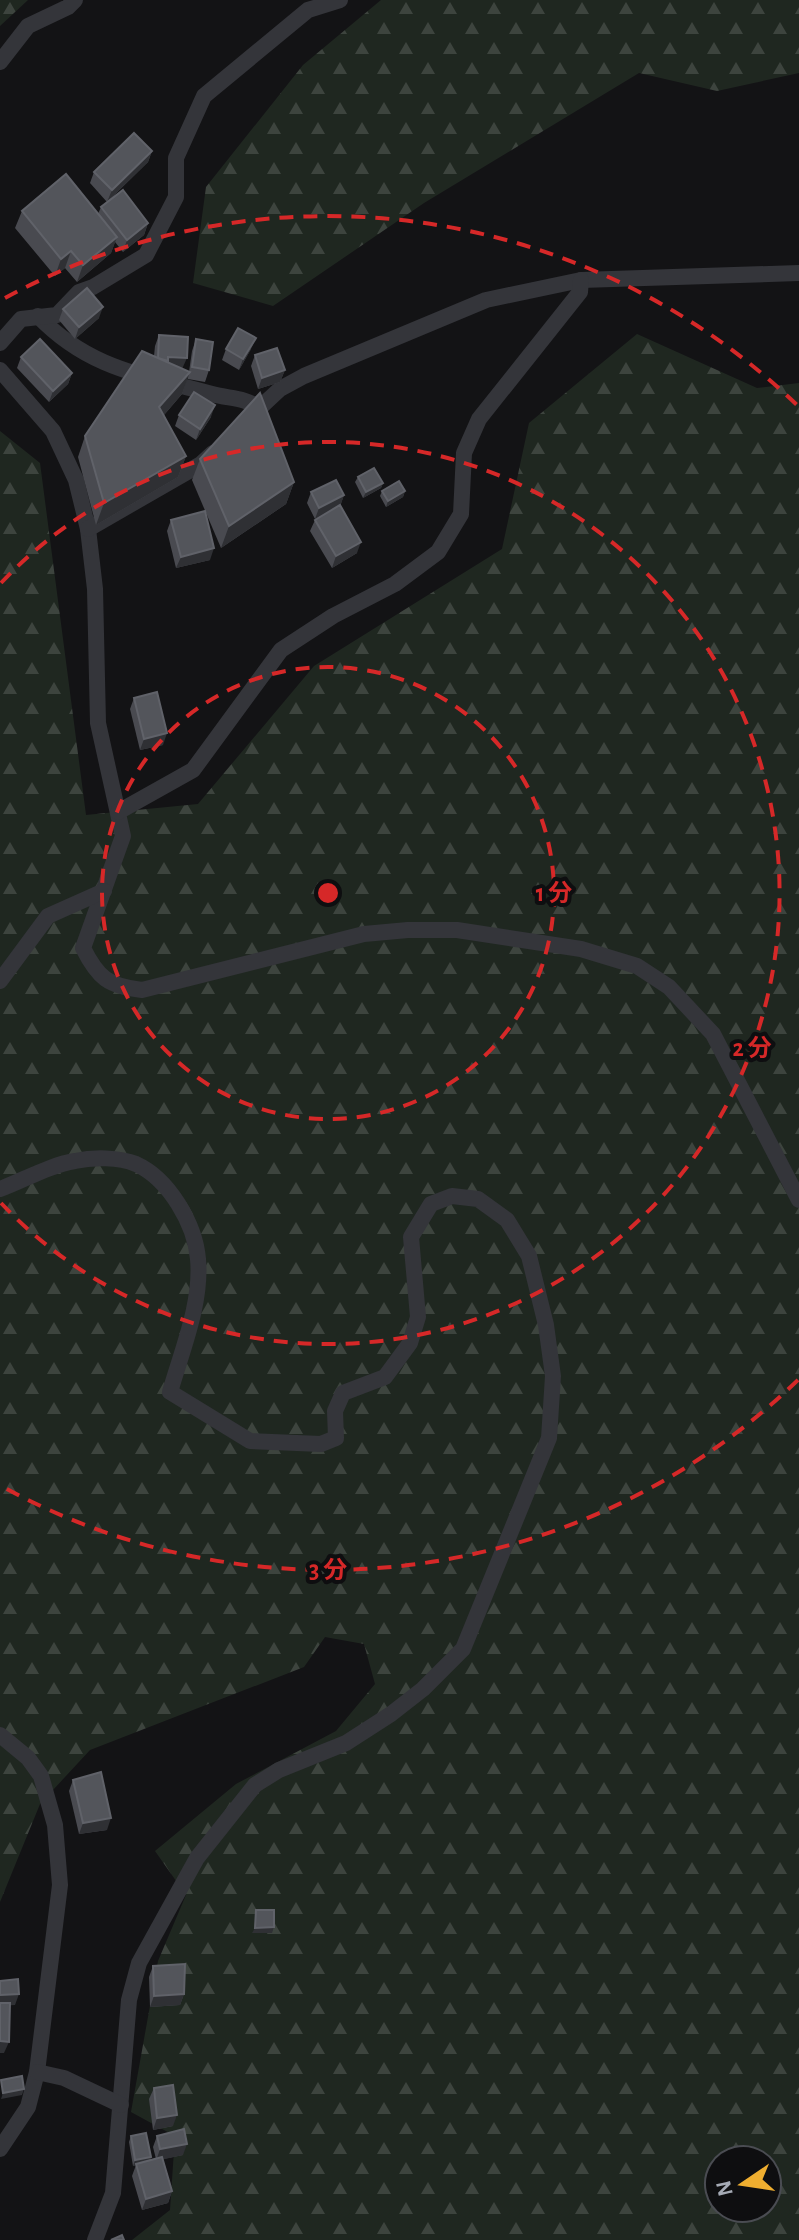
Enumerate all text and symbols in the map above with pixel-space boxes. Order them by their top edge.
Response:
centre of rings [314,879,342,907]
text: 1 分 [536,880,572,906]
text: 2 分 [733,1035,771,1061]
text: 3 分 [309,1557,347,1583]
north arrow [703,2144,783,2224]
text: N [712,2178,737,2198]

